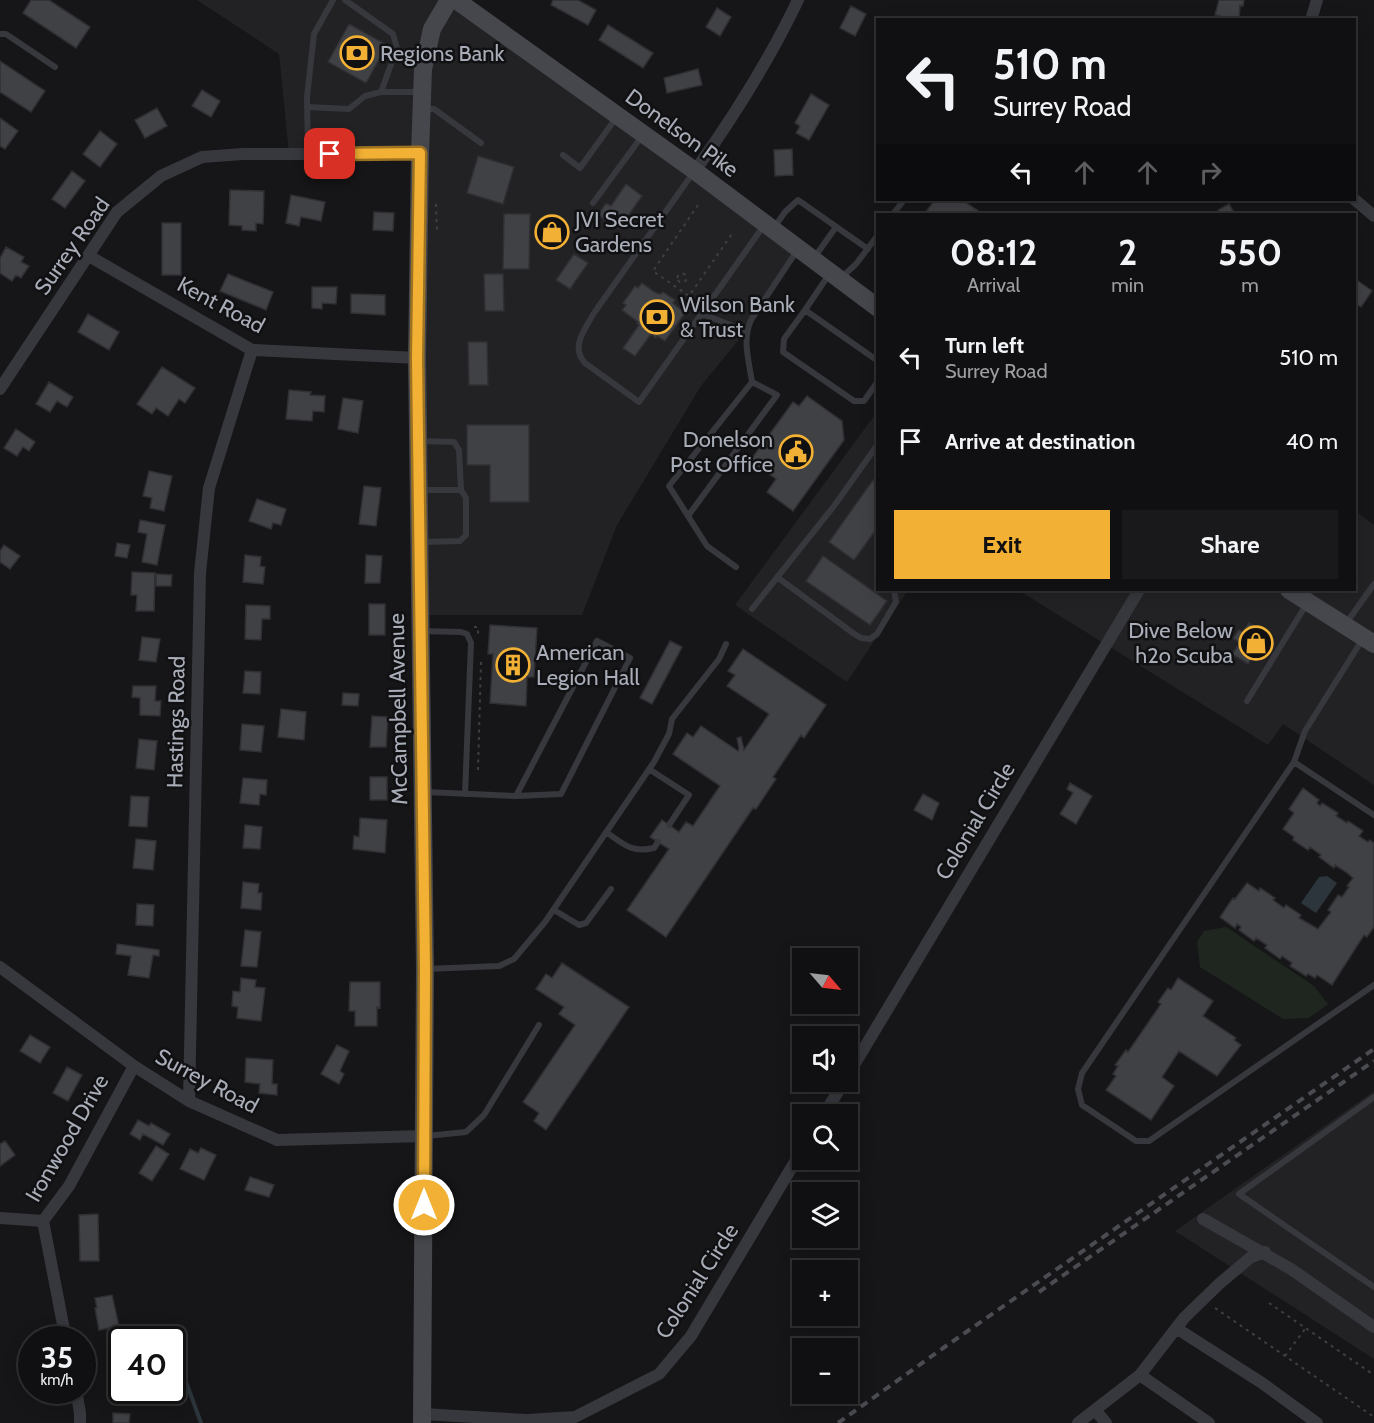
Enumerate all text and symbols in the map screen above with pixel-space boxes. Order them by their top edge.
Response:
bank icon: Regions Bank [339,35,375,71]
text: 510 m [993,38,1107,90]
place label: Regions Bank [380,40,505,67]
icon: left [894,42,972,120]
street label: Donelson Pike [620,83,744,183]
text: Surrey Road [993,90,1131,123]
pin [304,128,355,179]
icon: arrive [313,137,346,170]
icon: left [1005,156,1038,189]
icon: ahead [1068,156,1101,189]
icon: ahead [1131,156,1164,189]
icon: right [1194,156,1227,189]
street label: Surrey Road [29,192,115,300]
place label: JVI Secret Gardens [574,206,665,258]
shop icon: JVI Secret Gardens [534,214,570,250]
text: 08:12 [950,230,1037,274]
text: 2 [1118,230,1137,274]
text: 550 [1218,230,1282,274]
street label: Kent Road [173,271,269,339]
text: Arrival [967,273,1020,297]
text: min [1111,273,1144,297]
text: m [1241,273,1259,297]
place label: Wilson Bank & Trust [680,291,795,343]
bank icon: Wilson Bank & Trust [639,299,675,335]
text: Turn left [945,332,1024,359]
icon: left [894,341,927,374]
text: 510 m [1279,344,1338,371]
text: Surrey Road [945,359,1048,383]
icon: arrive [894,425,927,458]
place label: Donelson Post Office [670,426,773,478]
text: Arrive at destination [945,428,1135,455]
text: 40 m [1286,428,1338,455]
public building icon: Donelson Post Office [778,434,814,470]
button: Exit [894,510,1110,579]
button: Share [1122,510,1338,579]
street label: McCampbell Avenue [383,613,413,805]
place label: Dive Below h2o Scuba [1128,617,1233,669]
shop icon: Dive Below h2o Scuba [1238,625,1274,661]
place label: American Legion Hall [536,639,641,691]
building icon: American Legion Hall [495,647,531,683]
street label: Hastings Road [161,656,191,788]
street label: Colonial Circle [929,757,1021,885]
north arrow [792,948,858,1014]
map controls [792,948,858,1404]
button: sound [792,1026,858,1092]
street label: Surrey Road [151,1043,263,1119]
street label: Ironwood Drive [20,1069,114,1207]
button: search [792,1104,858,1170]
position arrow [392,1173,456,1237]
button: layers [792,1182,858,1248]
street label: Colonial Circle [650,1218,744,1344]
button: + [792,1260,858,1326]
speed limit sign: 40 [108,1326,186,1404]
button: − [792,1338,858,1404]
text: 35 [41,1339,73,1376]
text: km/h [41,1371,73,1389]

